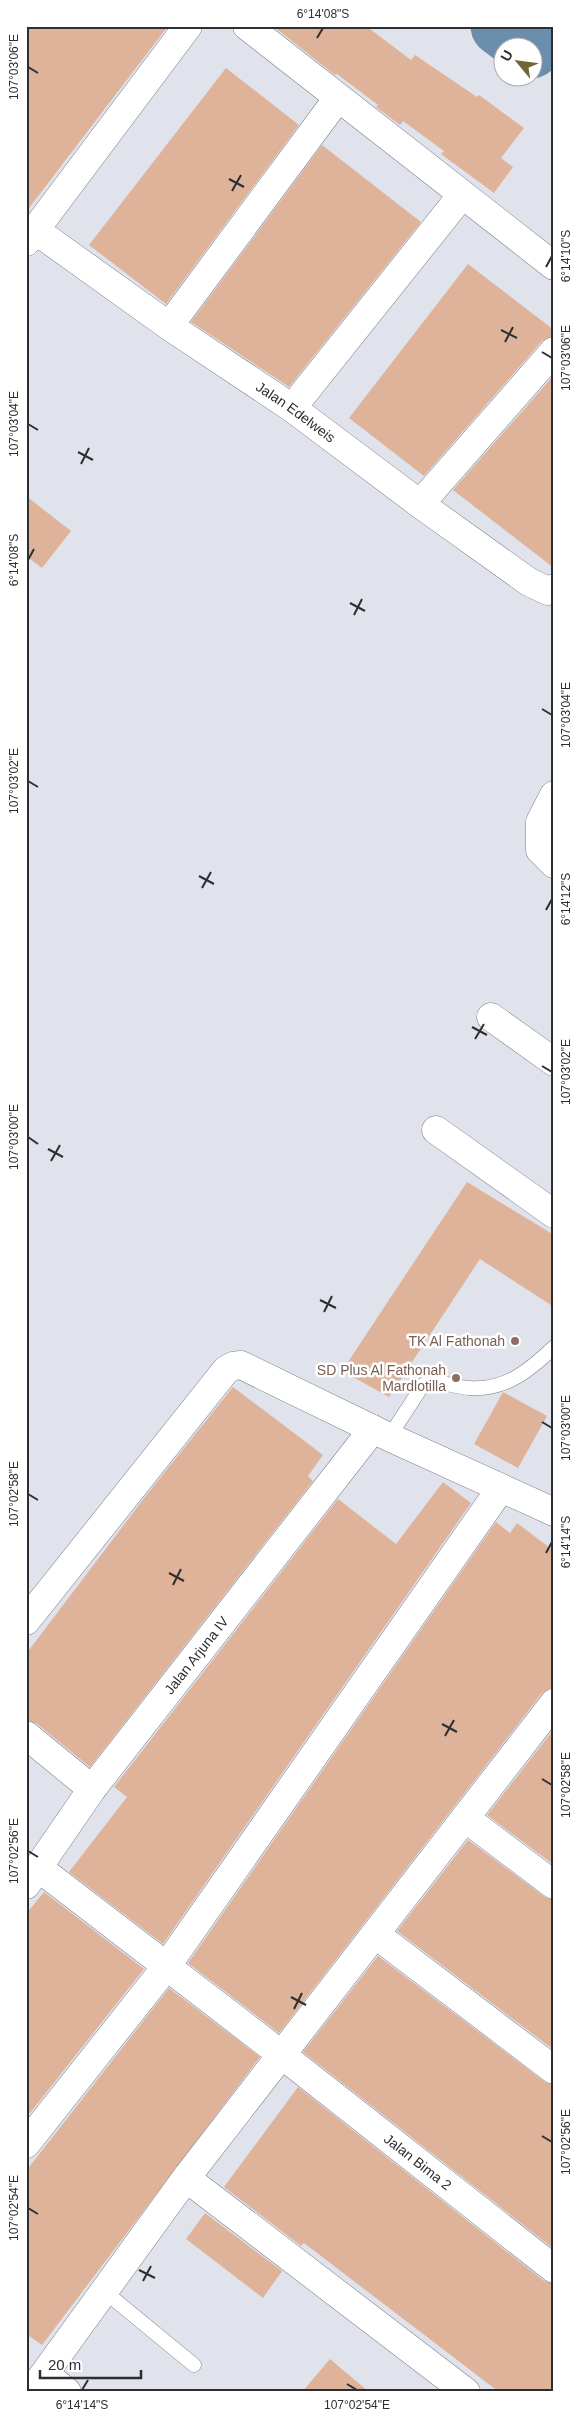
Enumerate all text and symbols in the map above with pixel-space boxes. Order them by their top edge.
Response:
text: 6°14'08"S [297,7,349,21]
text: 107°03'06"E [7,34,21,100]
north arrow [492,38,542,88]
text: U [497,47,516,64]
text: 6°14'10"S [559,230,573,282]
text: 107°03'06"E [559,325,573,391]
street label: Jalan Edelweis [253,378,338,446]
text: 107°03'04"E [7,391,21,457]
text: 6°14'08"S [7,534,21,586]
text: 107°03'04"E [559,682,573,748]
text: 107°03'02"E [7,748,21,814]
text: 6°14'12"S [559,873,573,925]
text: 107°03'02"E [559,1039,573,1105]
text: 107°03'00"E [7,1104,21,1170]
place label: TK Al Fathonah [408,1333,505,1349]
marker: TK Al Fathonah [509,1335,521,1347]
place label: SD Plus Al Fathonah Mardlotilla [317,1362,446,1394]
marker: SD Plus Al Fathonah Mardlotilla [450,1372,462,1384]
text: 107°03'00"E [559,1395,573,1461]
text: 107°02'58"E [7,1461,21,1527]
text: 6°14'14"S [559,1516,573,1568]
street label: Jalan Arjuna IV [161,1613,232,1697]
text: 107°02'58"E [559,1752,573,1818]
text: 107°02'56"E [7,1818,21,1884]
text: 107°02'56"E [559,2109,573,2175]
street label: Jalan Bima 2 [381,2130,455,2193]
text: 107°02'54"E [7,2175,21,2241]
scale bar [40,2348,141,2380]
text: 20 m [48,2356,81,2373]
text: 6°14'14"S [56,2398,108,2412]
text: 107°02'54"E [324,2398,390,2412]

